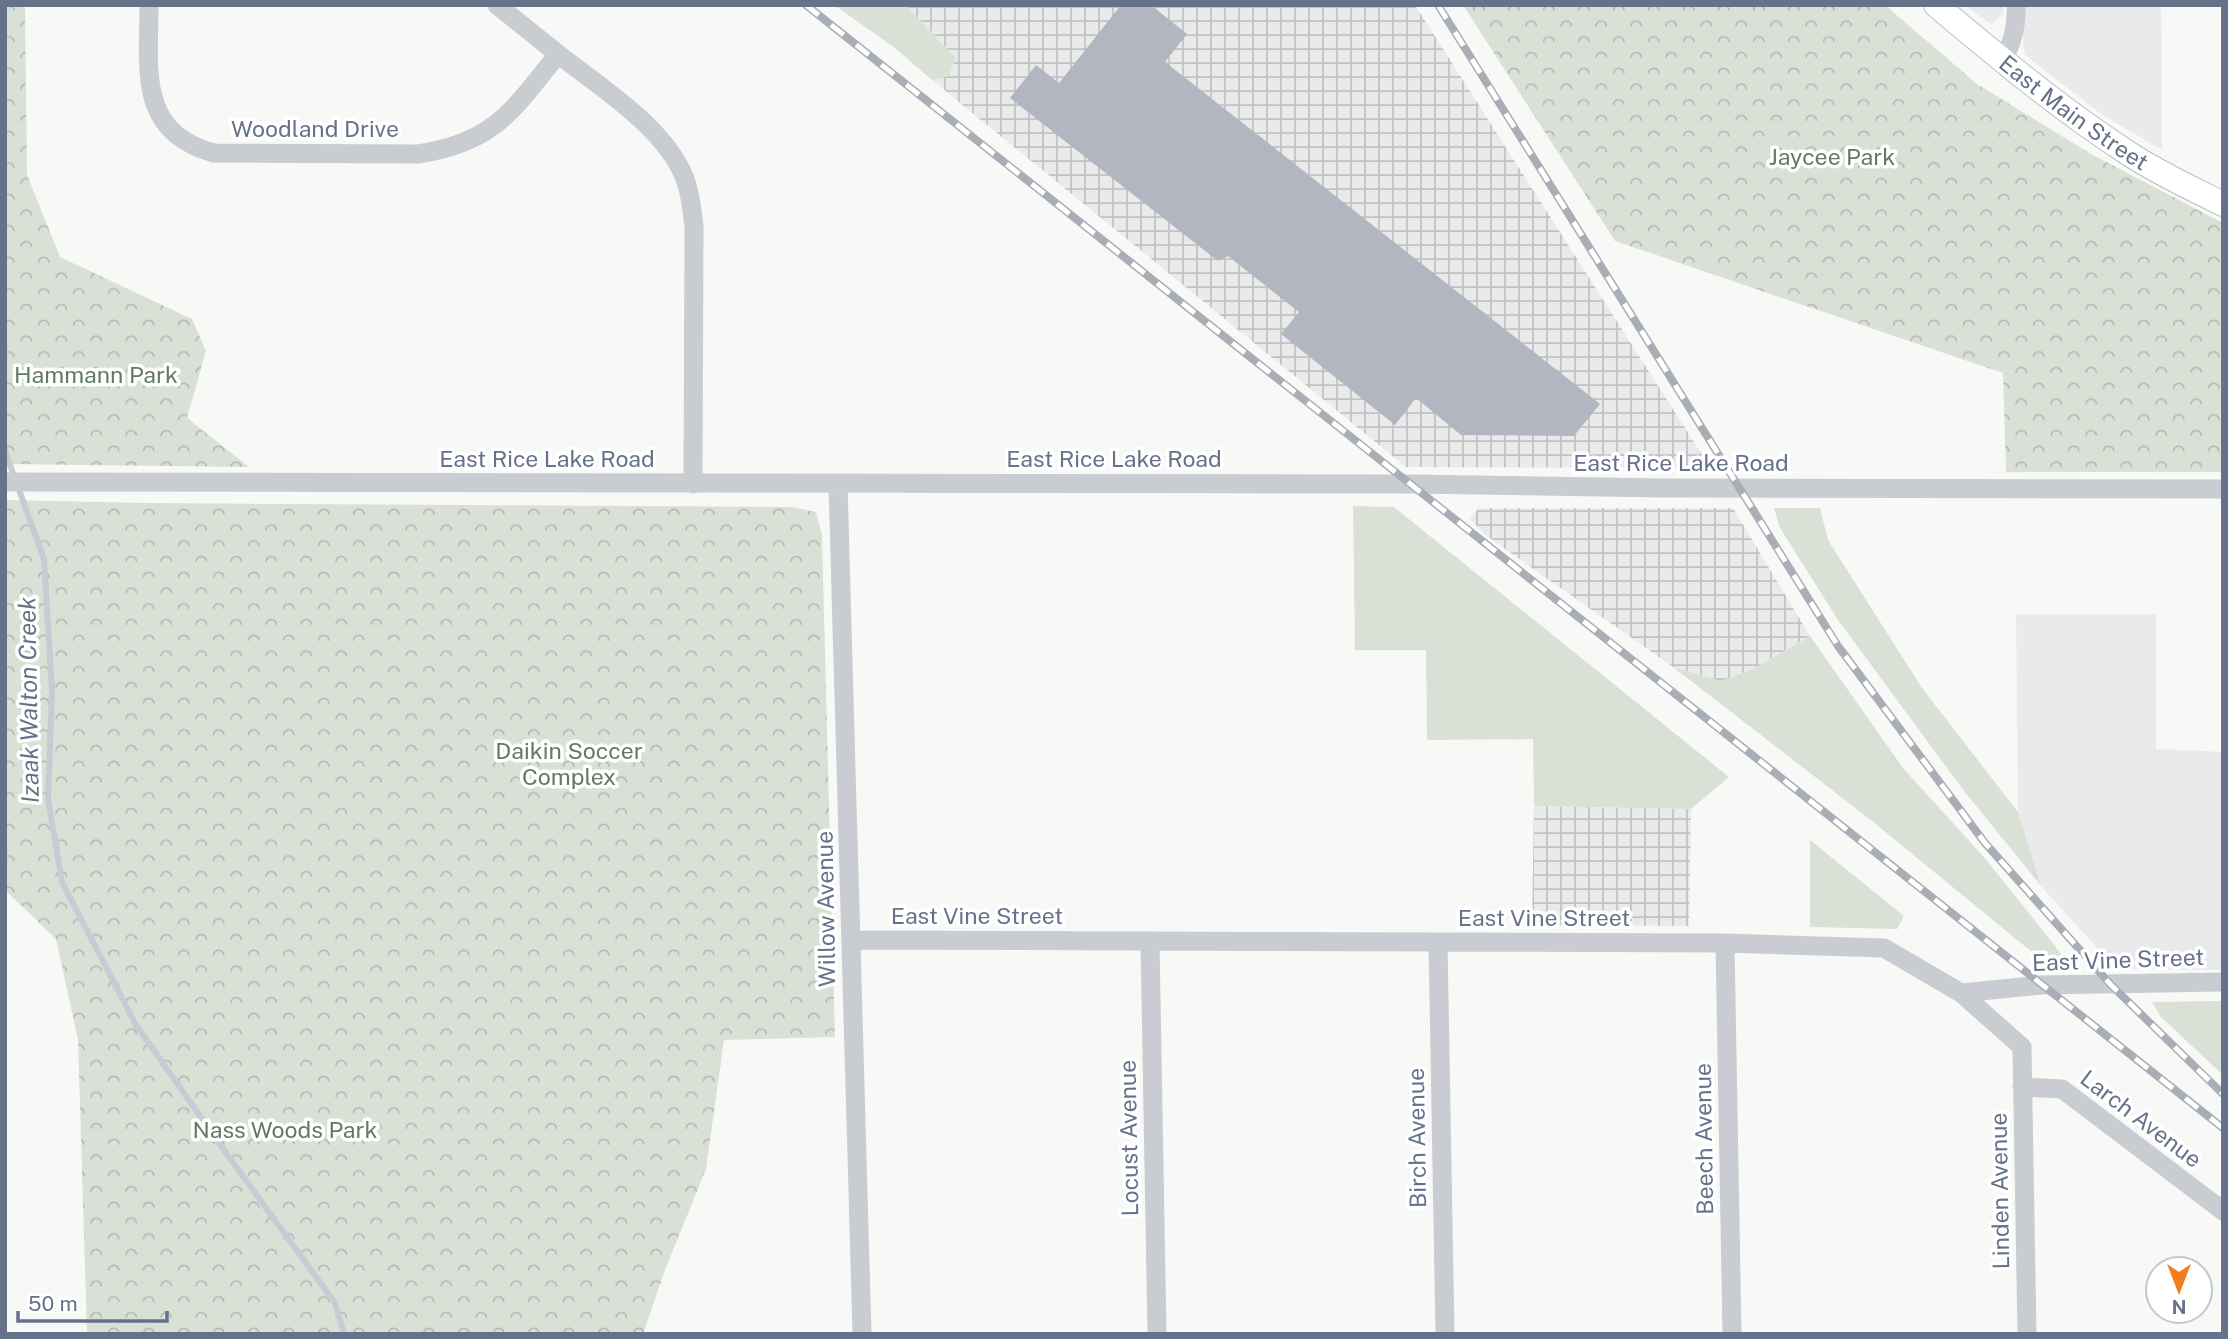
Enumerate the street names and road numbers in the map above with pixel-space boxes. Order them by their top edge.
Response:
street label: East Main Street [1994,49,2153,175]
street label: Woodland Drive [231,115,399,142]
street label: East Rice Lake Road [439,445,655,472]
street label: East Rice Lake Road [1006,445,1222,472]
street label: East Rice Lake Road [1573,449,1789,476]
street label: Willow Avenue [811,831,840,987]
street label: East Vine Street [891,902,1063,929]
street label: East Vine Street [1458,904,1630,931]
street label: East Vine Street [2031,943,2205,976]
street label: Locust Avenue [1114,1060,1143,1217]
street label: Beech Avenue [1689,1063,1718,1215]
street label: Larch Avenue [2075,1064,2207,1173]
street label: Birch Avenue [1402,1068,1431,1208]
street label: Linden Avenue [1985,1112,2014,1270]

